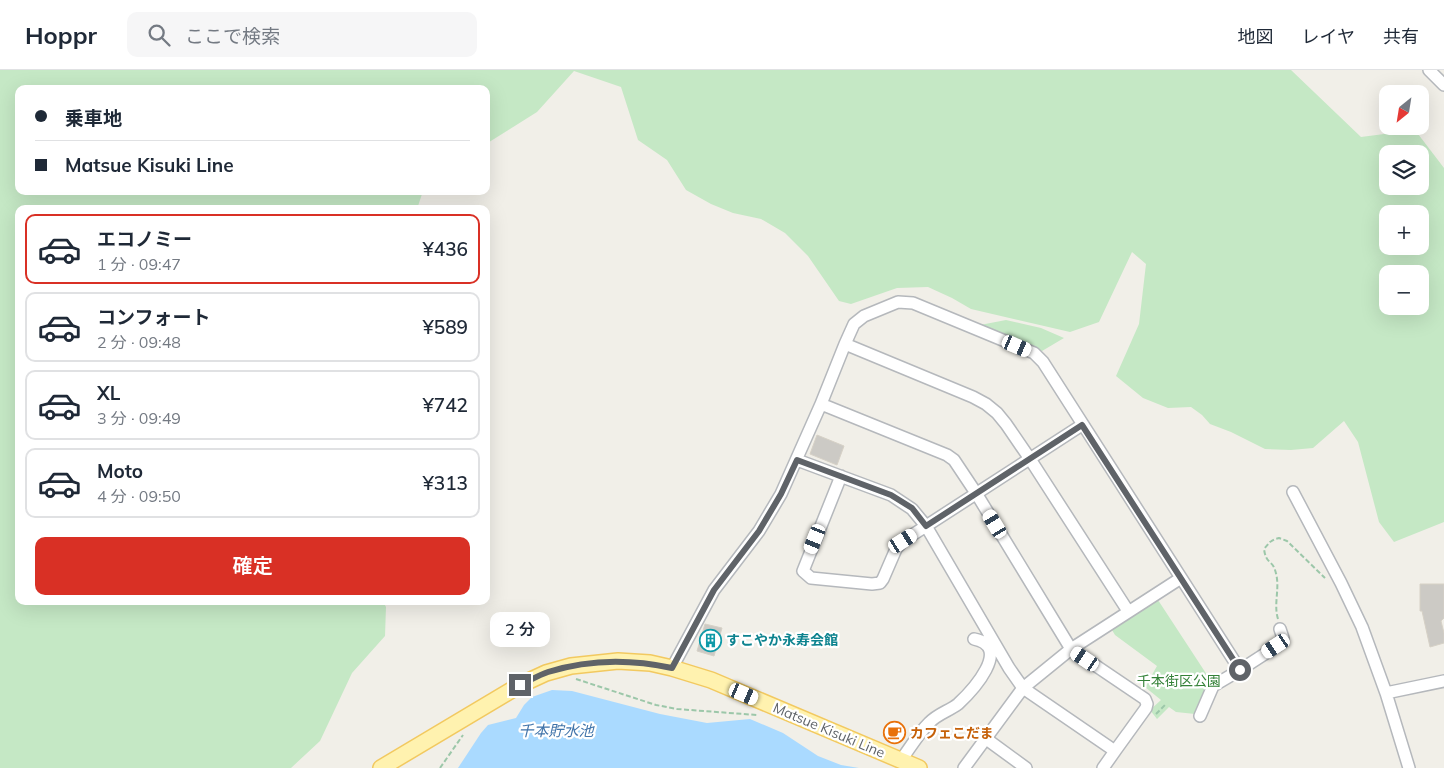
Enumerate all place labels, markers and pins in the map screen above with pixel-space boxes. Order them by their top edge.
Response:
building icon: すこやか永寿会館 [698,628,722,652]
place label: すこやか永寿会館 [726,631,838,649]
cafe icon: カフェこだま [882,721,906,745]
place label: カフェこだま [910,724,994,742]

